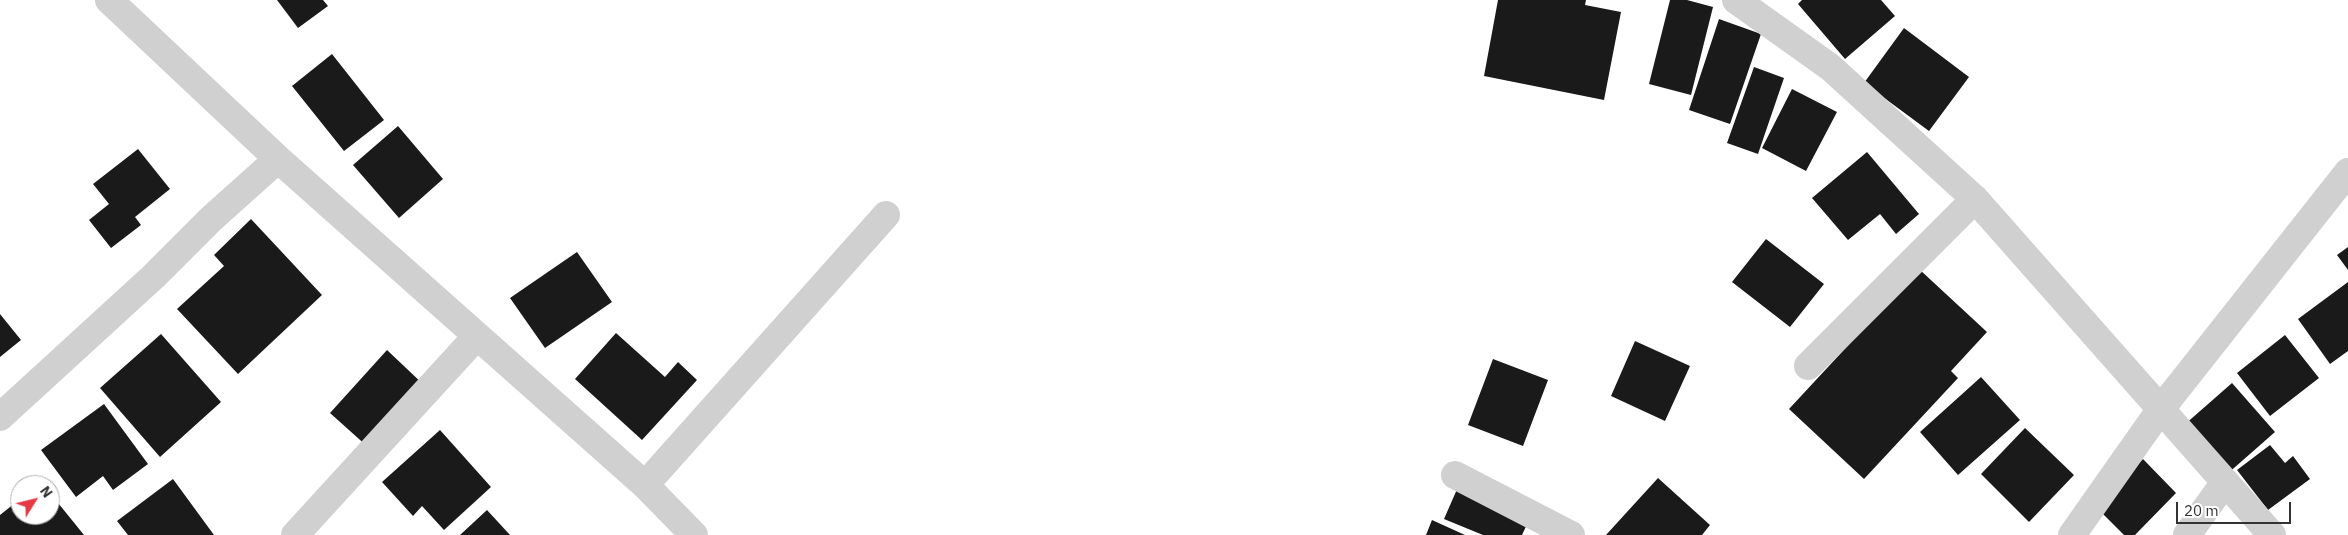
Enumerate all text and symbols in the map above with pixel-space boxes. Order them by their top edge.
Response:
north arrow [10,475,60,525]
text: N [36,482,57,501]
scale bar [2178,492,2293,524]
text: 20 m [2184,501,2219,520]

